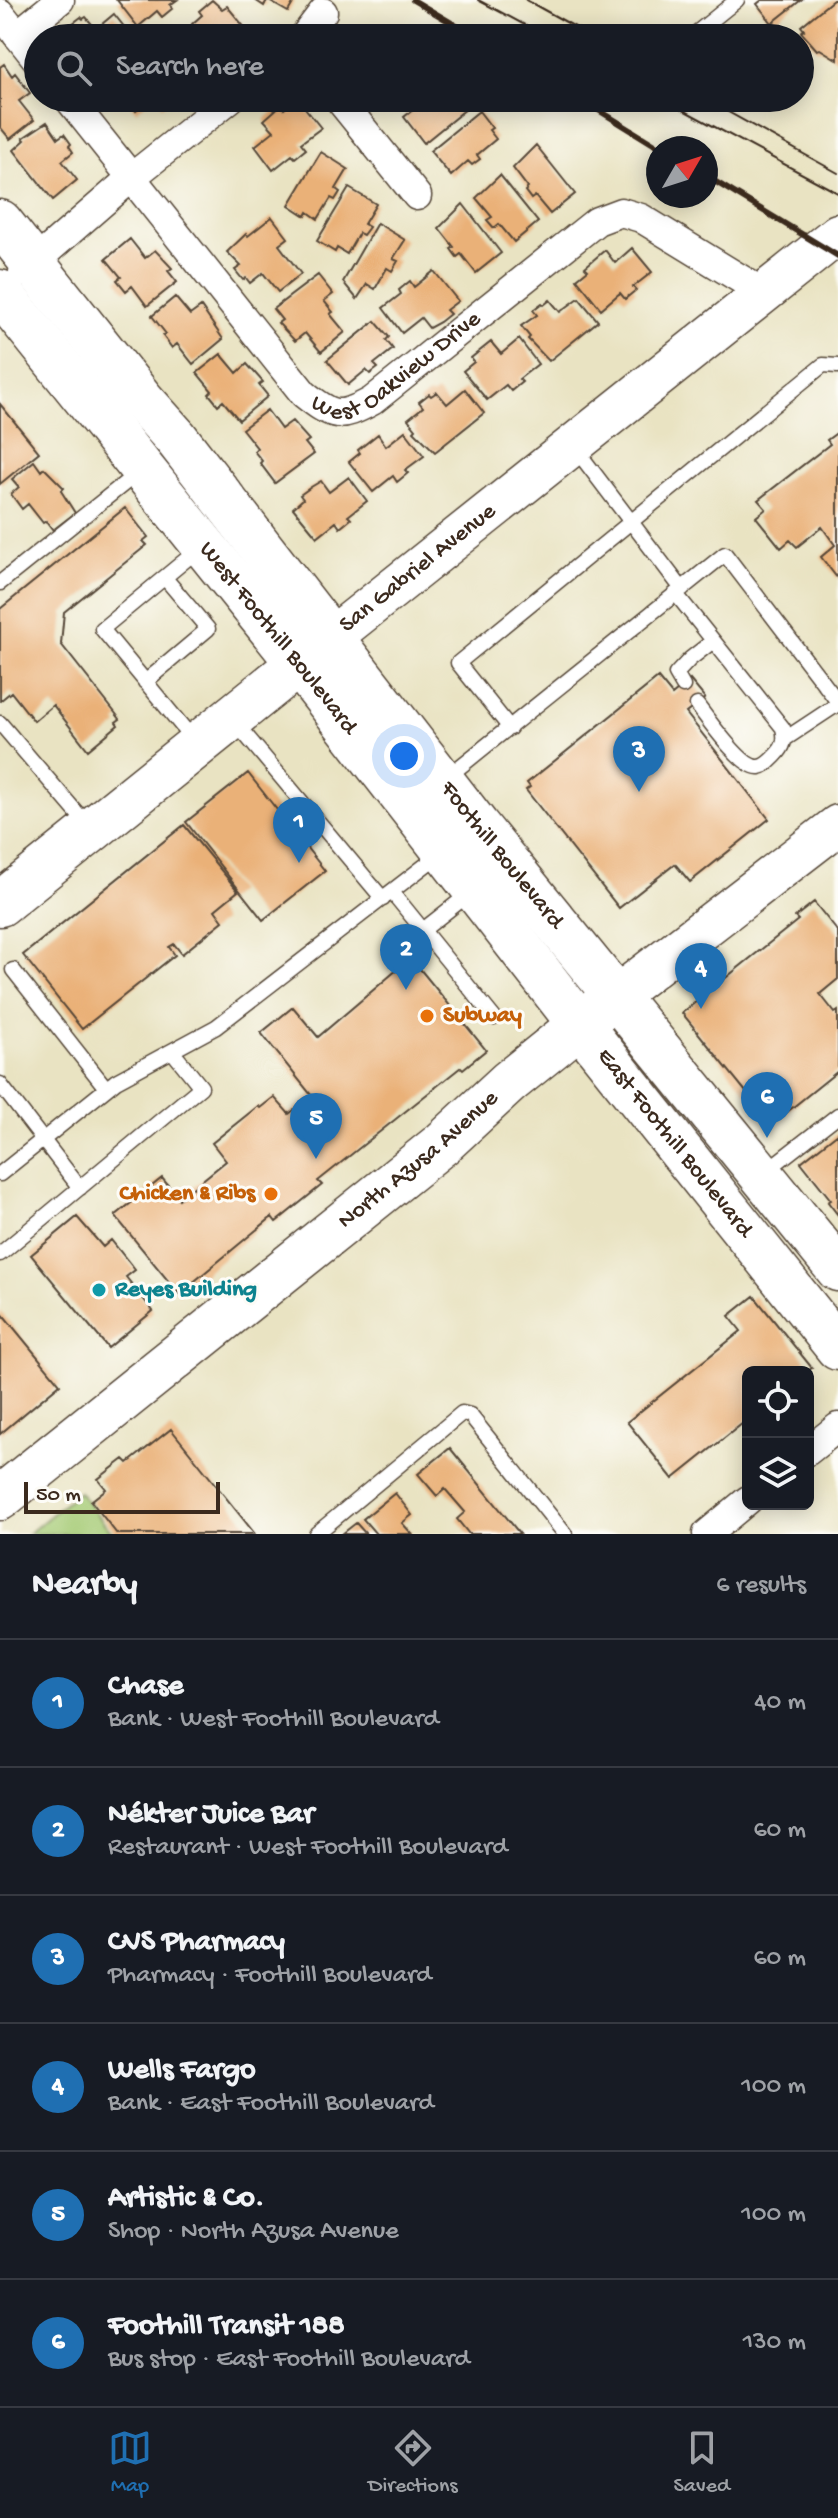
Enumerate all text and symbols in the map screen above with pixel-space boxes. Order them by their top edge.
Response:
search box [24,24,814,112]
icon: search [52,46,96,90]
text: Search here [116,51,264,86]
north arrow [646,136,718,208]
street label: West Oakview Drive [305,305,487,428]
street label: San Gabriel Avenue [334,497,503,640]
street label: West Foothill Boulevard [192,536,365,742]
pin: 3 [613,726,665,792]
your location [384,736,424,776]
street label: Foothill Boulevard [433,775,571,937]
pin: 1 [273,797,325,863]
pin: 2 [380,924,432,990]
pin: 4 [675,943,727,1009]
place label: Subway [443,1002,522,1031]
marker: Subway [418,1007,436,1025]
street label: East Foothill Boulevard [590,1043,760,1245]
pin: 6 [741,1072,793,1138]
street label: North Azusa Avenue [332,1084,505,1236]
pin: 5 [290,1093,342,1159]
place label: Chicken & Ribs [120,1180,256,1209]
marker: Chicken & Ribs [262,1185,280,1203]
place label: Reyes Building [114,1276,257,1305]
marker: Reyes Building [90,1281,108,1299]
map controls [742,1366,814,1510]
button: locate [742,1366,814,1438]
button: layers [742,1438,814,1510]
scale bar [24,1478,220,1514]
text: 50 m [36,1483,81,1509]
text: Nearby [32,1566,137,1606]
text: 6 results [716,1571,806,1602]
text: Chase [108,1670,184,1705]
text: 1 [53,1688,63,1719]
text: 40 m [754,1688,806,1719]
text: Bank · West Foothill Boulevard [108,1705,439,1736]
text: Nékter Juice Bar [108,1798,314,1833]
text: 2 [52,1816,64,1847]
text: 60 m [753,1816,806,1847]
text: Restaurant · West Foothill Boulevard [108,1833,507,1864]
text: CVS Pharmacy [108,1926,285,1961]
text: 3 [51,1944,65,1975]
text: 60 m [753,1944,806,1975]
text: Pharmacy · Foothill Boulevard [108,1961,432,1992]
text: Wells Fargo [108,2054,256,2089]
text: 4 [52,2072,64,2103]
text: 100 m [741,2072,806,2103]
text: Bank · East Foothill Boulevard [108,2089,434,2120]
text: Artistic & Co. [108,2182,264,2217]
text: 5 [51,2200,65,2231]
text: 100 m [741,2200,806,2231]
text: Shop · North Azusa Avenue [108,2217,399,2248]
text: Foothill Transit 188 [108,2310,345,2345]
text: 6 [51,2328,65,2359]
text: 130 m [743,2328,806,2359]
text: Bus stop · East Foothill Boulevard [108,2345,470,2376]
tab: Map [108,2426,152,2500]
tab: Directions [368,2426,458,2500]
tab: Saved [674,2426,730,2500]

